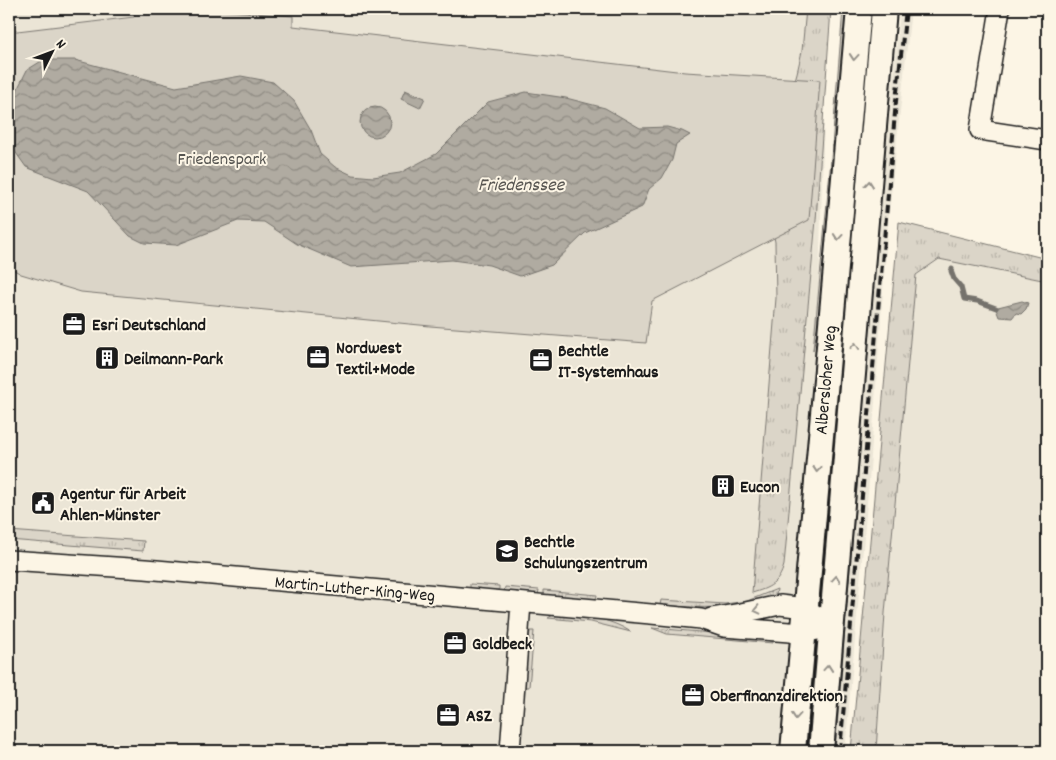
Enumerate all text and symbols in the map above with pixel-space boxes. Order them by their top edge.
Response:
north arrow [28,28,78,78]
text: N [50,35,70,54]
one-way arrow [849,54,860,62]
park label: Friedenspark [178,148,266,173]
water label: Friedenssee [478,173,566,200]
one-way arrow [863,180,874,188]
one-way arrow [833,233,844,241]
office icon: Esri Deutschland [61,311,87,337]
place label: Esri Deutschland [92,314,206,339]
street label: Albersloher Weg [810,324,845,436]
place label: Nordwest Textil+Mode [336,337,415,383]
place label: Bechtle IT-Systemhaus [558,340,659,386]
one-way arrow [849,342,860,350]
office icon: Nordwest Textil+Mode [305,344,331,370]
building icon: Deilmann-Park [94,345,120,371]
office icon: Bechtle IT-Systemhaus [528,347,554,373]
place label: Deilmann-Park [124,348,224,373]
one-way arrow [812,465,823,473]
building icon: Eucon [710,473,736,499]
place label: Eucon [740,476,780,501]
place label: Agentur für Arbeit Ahlen-Münster [60,483,187,529]
public building icon: Agentur für Arbeit Ahlen-Münster [30,490,56,516]
place label: Bechtle Schulungszentrum [524,531,648,577]
school or university icon: Bechtle Schulungszentrum [494,538,520,564]
street label: Martin-Luther-King-Weg [274,571,436,610]
one-way arrow [830,574,841,582]
one-way arrow [753,604,762,615]
office icon: Goldbeck [442,630,468,656]
place label: Goldbeck [472,633,533,658]
one-way arrow [823,664,834,672]
office icon: Oberfinanzdirektion [680,682,706,708]
place label: Oberfinanzdirektion [710,685,843,710]
office icon: ASZ [435,702,461,728]
place label: ASZ [466,705,493,730]
one-way arrow [790,712,801,720]

